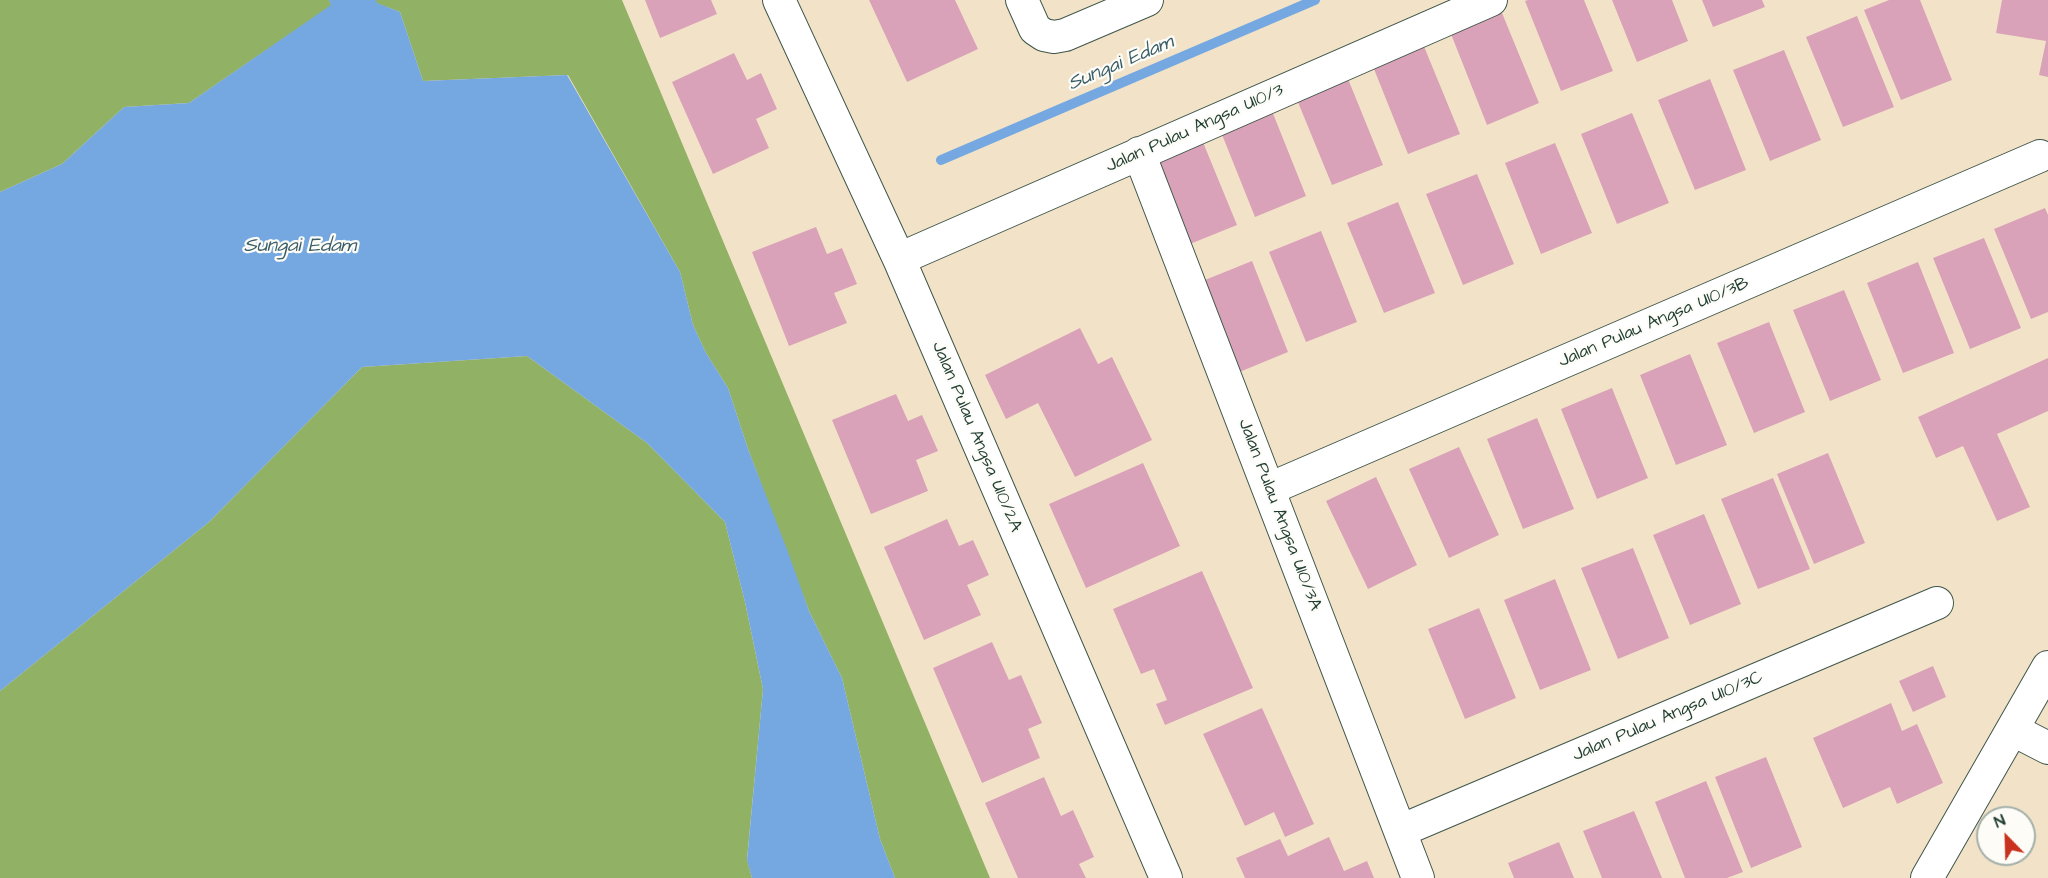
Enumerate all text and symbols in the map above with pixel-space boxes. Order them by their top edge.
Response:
water label: Sungai Edam [1065,31,1177,97]
street label: Jalan Pulau Angsa U10/3 [1103,80,1287,178]
water label: Sungai Edam [244,235,356,259]
street label: Jalan Pulau Angsa U10/3B [1555,273,1753,373]
street label: Jalan Pulau Angsa U10/2A [926,339,1026,535]
street label: Jalan Pulau Angsa U10/3A [1232,416,1326,614]
street label: Jalan Pulau Angsa U10/3C [1569,667,1767,767]
north arrow [1976,806,2036,866]
text: N [1991,809,2009,833]

